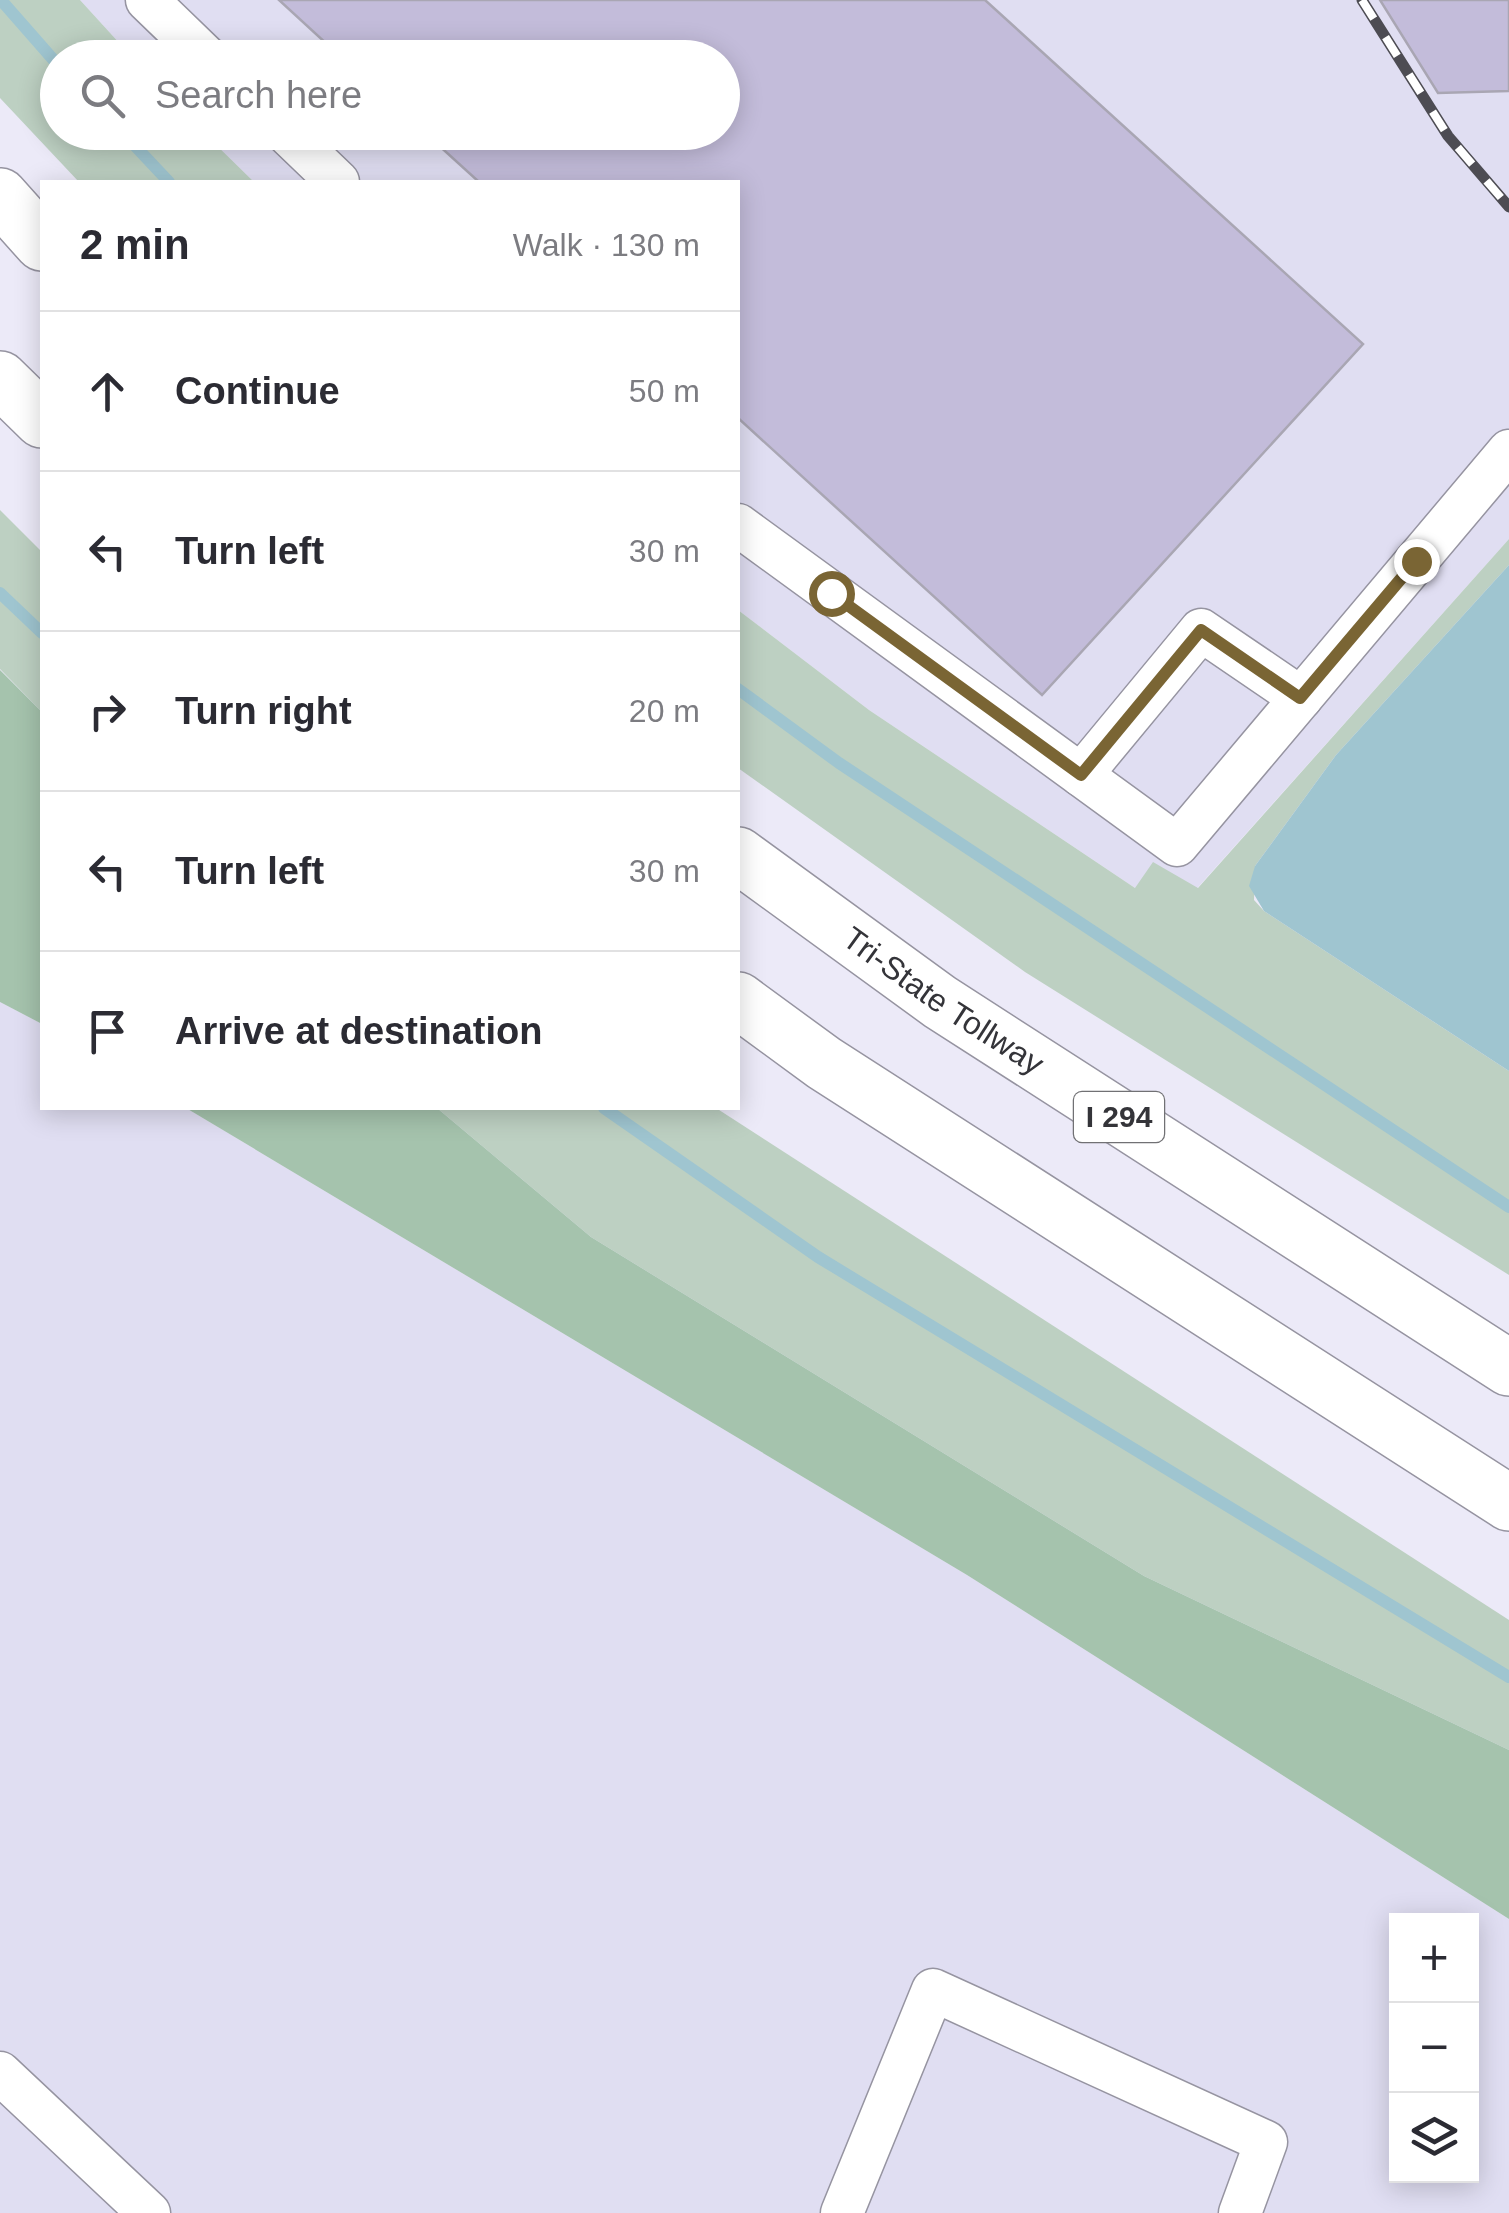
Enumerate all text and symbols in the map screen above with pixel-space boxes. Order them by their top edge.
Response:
search box [40,40,740,150]
icon: search [75,68,130,123]
text: Search here [155,74,362,116]
text: 2 min [80,221,190,268]
text: Walk · 130 m [513,227,700,263]
icon: ahead [80,364,135,419]
text: Continue [175,370,340,412]
text: 50 m [629,373,700,409]
icon: left [80,524,135,579]
text: Turn left [175,530,324,572]
text: 30 m [629,533,700,569]
route end [1394,539,1440,585]
route start [809,571,855,617]
icon: right [80,684,135,739]
text: Turn right [175,690,352,732]
text: 20 m [629,693,700,729]
icon: left [80,844,135,899]
text: Turn left [175,850,324,892]
text: 30 m [629,853,700,889]
street label: Tri-State Tollway [836,920,1050,1082]
icon: arrive [80,1004,135,1059]
text: Arrive at destination [175,1010,542,1052]
road number: I 294 [1074,1092,1164,1142]
map controls [1389,1913,1479,2183]
button: + [1389,1913,1479,2003]
button: − [1389,2003,1479,2093]
button: layers [1389,2093,1479,2183]

